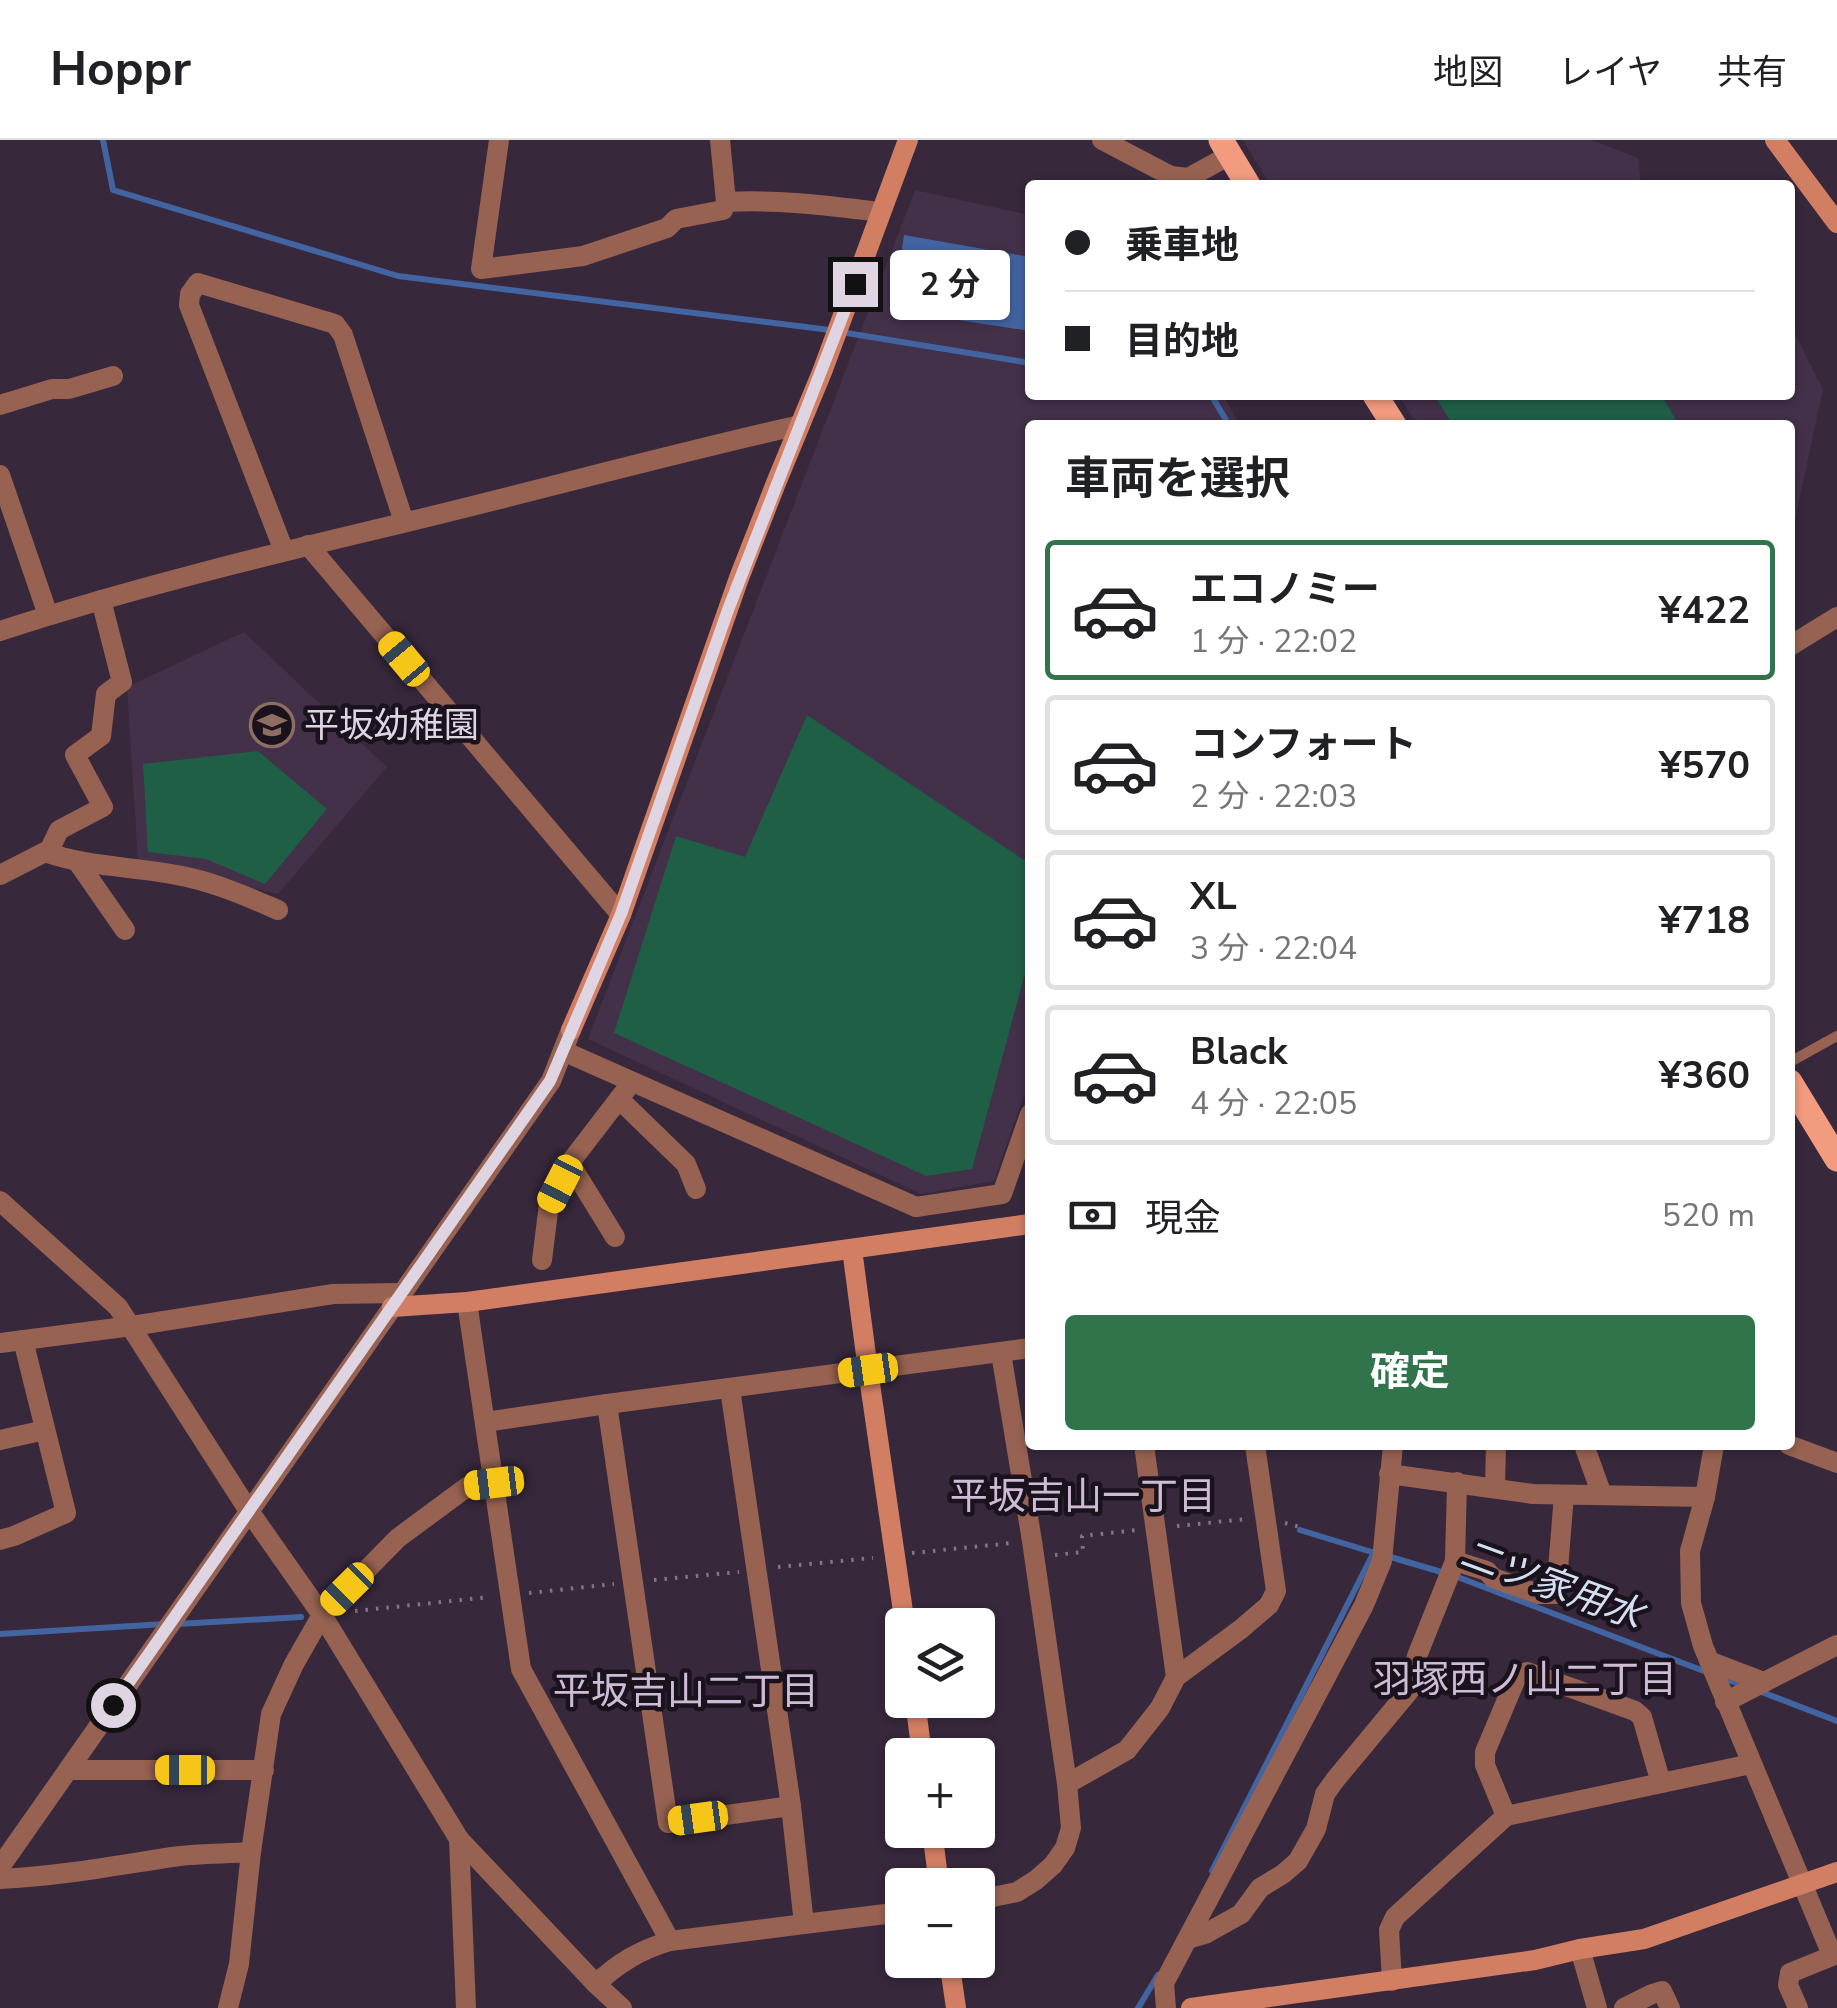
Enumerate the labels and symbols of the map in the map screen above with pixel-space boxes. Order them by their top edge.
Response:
callout: 2 分 [890,249,1010,319]
route end [833,262,878,307]
car [373,626,435,692]
school or university icon: 平坂幼稚園 [249,702,295,748]
place label: 平坂幼稚園 [304,702,479,749]
car [533,1150,587,1218]
car [836,1351,900,1389]
car [462,1464,526,1502]
district label: 平坂吉山一丁目 [950,1471,1216,1522]
water label: 二ツ家用水 [1454,1528,1654,1642]
car [315,1557,379,1621]
district label: 羽塚西ノ山二丁目 [1373,1654,1677,1705]
district label: 平坂吉山二丁目 [553,1666,819,1717]
route start [91,1683,136,1728]
car [155,1755,215,1785]
car [666,1799,730,1837]

